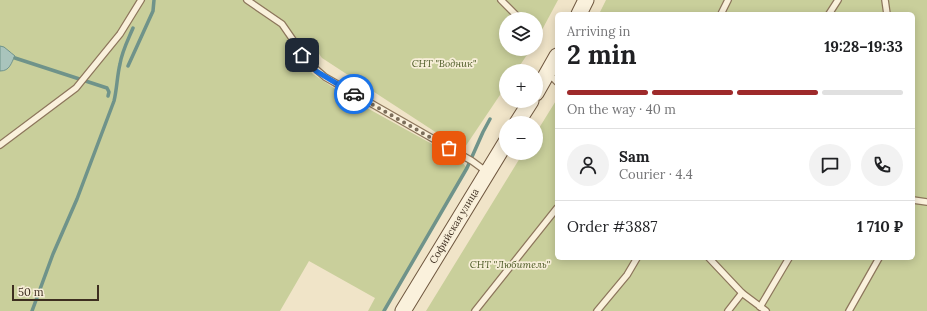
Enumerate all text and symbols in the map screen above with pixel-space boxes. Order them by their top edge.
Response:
map controls [499,12,543,160]
button: layers [499,12,543,56]
text: Arriving in [567,23,630,40]
text: 19:28–19:33 [824,37,903,56]
pin [285,38,319,72]
text: 2 min [567,38,637,71]
icon: home [291,44,313,66]
park label: СНТ "Водник" [412,57,477,70]
button: + [499,64,543,108]
courier [334,74,374,114]
icon: car [343,83,365,105]
text: On the way · 40 m [567,101,676,118]
button: − [499,116,543,160]
pin [432,131,466,165]
icon: bag [438,137,460,159]
button: person [567,144,609,186]
button: chat [809,144,851,186]
button: phone [861,144,903,186]
text: Sam [619,147,650,166]
text: Courier · 4.4 [619,166,693,183]
street label: Софийская улица [426,186,482,266]
text: Order #3887 [567,217,657,236]
text: 1 710 ₽ [857,217,903,236]
park label: СНТ "Любитель" [470,258,551,271]
scale bar [12,283,99,302]
text: 50 m [18,285,44,299]

